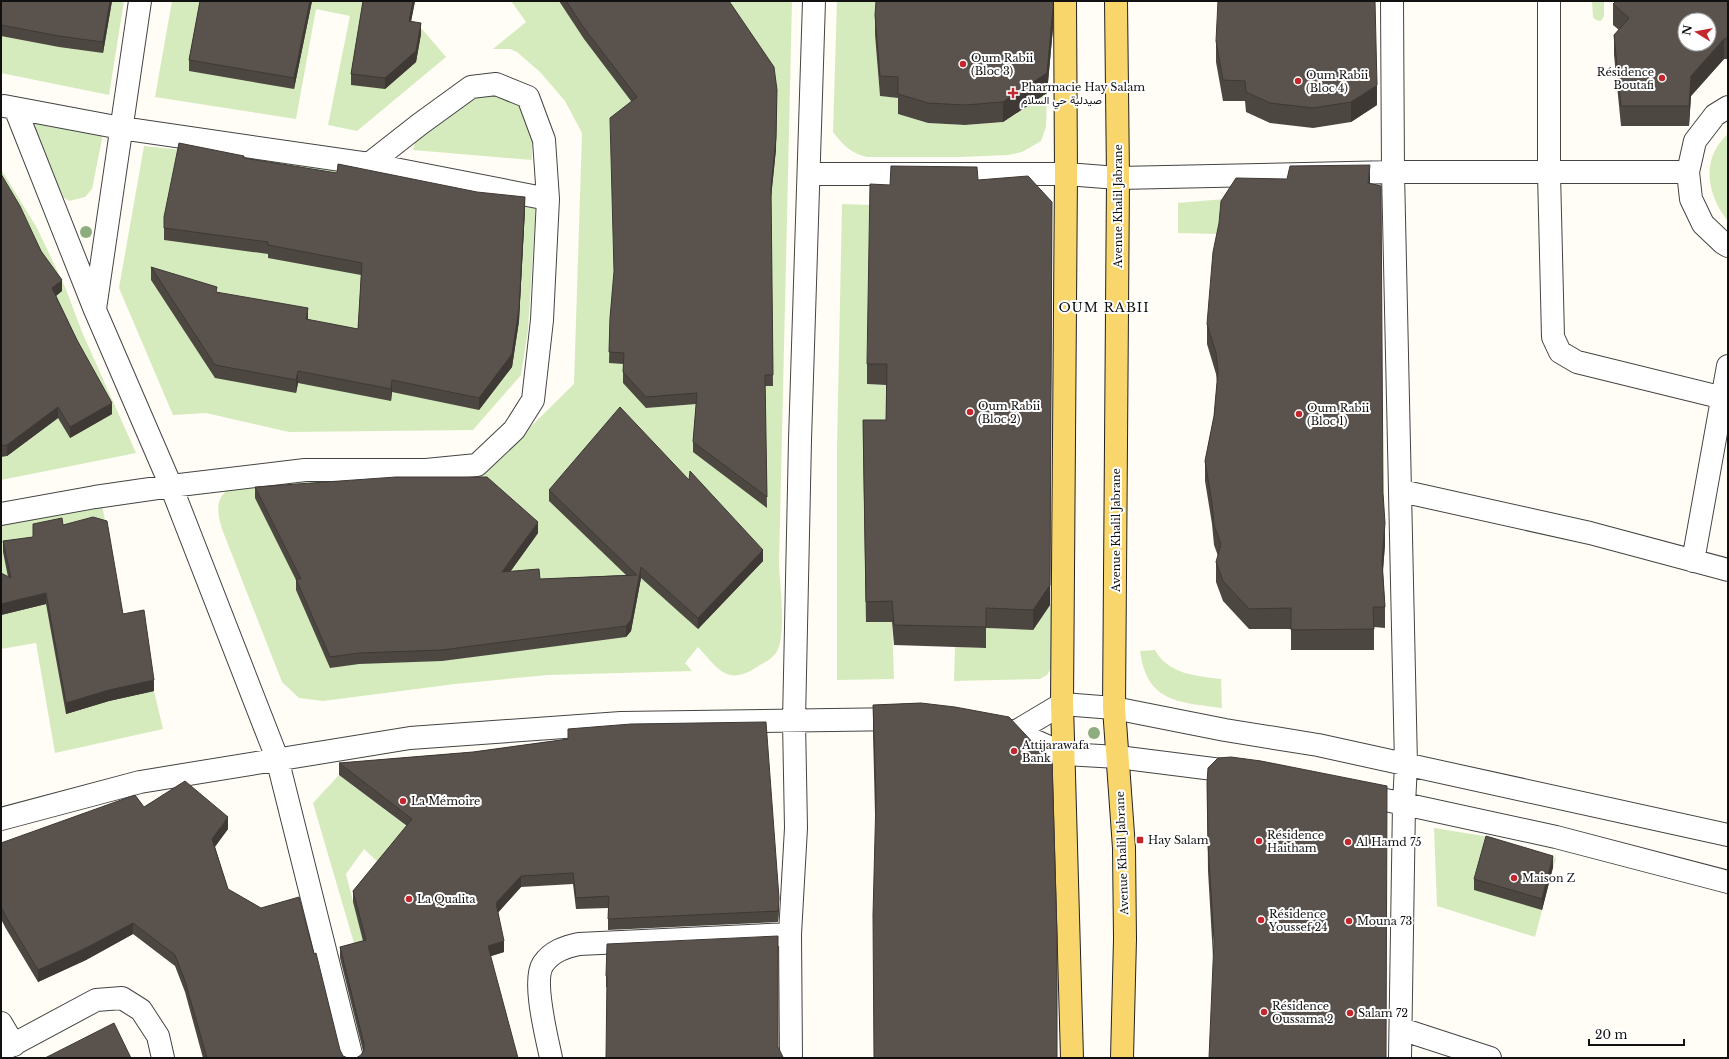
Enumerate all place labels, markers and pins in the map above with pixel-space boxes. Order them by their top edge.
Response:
place label: Oum Rabii (Bloc 3) [971,51,1033,78]
marker: Oum Rabii (Bloc 3) [958,59,968,69]
place label: Résidence Boutafi [1597,65,1654,92]
place label: Oum Rabii (Bloc 4) [1306,68,1368,95]
marker: Résidence Boutafi [1657,73,1667,83]
marker: Oum Rabii (Bloc 4) [1293,76,1303,86]
place label: Pharmacie Hay Salam صيدلية حي السلام [1021,80,1145,110]
marker: Pharmacie Hay Salam صيدلية حي السلام [1008,88,1018,98]
place label: Oum Rabii (Bloc 2) [978,399,1040,426]
place label: Oum Rabii (Bloc 1) [1307,401,1369,428]
marker: Oum Rabii (Bloc 2) [965,407,975,417]
marker: Oum Rabii (Bloc 1) [1294,409,1304,419]
place label: Attijarawafa Bank [1021,738,1090,765]
marker: Attijarawafa Bank [1009,746,1019,756]
place label: La Mémoire [411,794,480,808]
marker: La Mémoire [398,796,408,806]
place label: Résidence Haitham [1267,828,1324,855]
place label: Hay Salam [1148,833,1209,847]
marker: Hay Salam [1135,835,1145,845]
place label: Al Hamd 75 [1355,835,1422,849]
marker: Résidence Haitham [1254,836,1264,846]
marker: Al Hamd 75 [1343,837,1353,847]
place label: Maison Z [1522,871,1575,885]
marker: Maison Z [1509,873,1519,883]
place label: La Qualita [417,892,477,906]
marker: La Qualita [404,894,414,904]
place label: Résidence Youssef 24 [1268,907,1328,934]
place label: Mouna 73 [1357,914,1412,928]
marker: Résidence Youssef 24 [1256,915,1266,925]
marker: Mouna 73 [1344,916,1354,926]
place label: Résidence Oussama 2 [1272,999,1334,1026]
place label: Salam 72 [1358,1006,1408,1020]
marker: Résidence Oussama 2 [1259,1007,1269,1017]
marker: Salam 72 [1345,1008,1355,1018]

